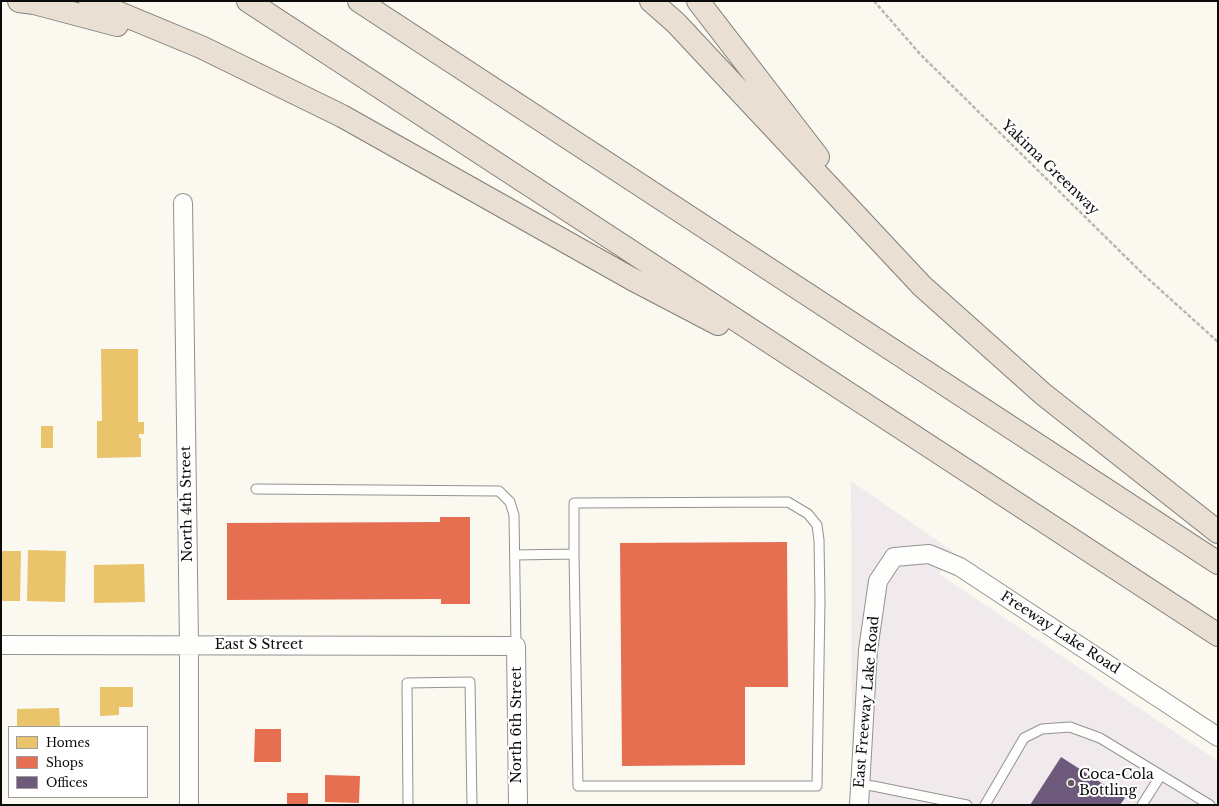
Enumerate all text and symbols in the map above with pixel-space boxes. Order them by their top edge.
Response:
street label: Yakima Greenway [998,117,1102,219]
street label: North 4th Street [178,446,196,562]
street label: Freeway Lake Road [997,588,1123,678]
street label: East Freeway Lake Road [851,615,883,789]
street label: East S Street [215,637,303,653]
street label: North 6th Street [509,666,525,784]
legend [8,726,148,798]
text: Homes [46,735,90,750]
text: Shops [46,755,83,770]
place label: Coca-Cola Bottling [1079,767,1154,800]
text: Offices [46,775,88,790]
marker: Coca-Cola Bottling [1066,778,1076,788]

